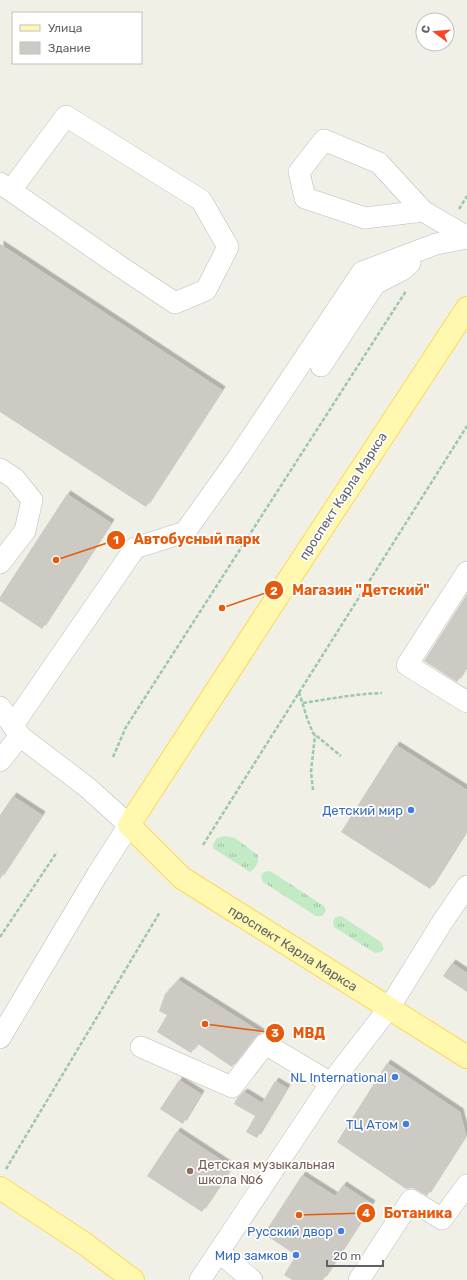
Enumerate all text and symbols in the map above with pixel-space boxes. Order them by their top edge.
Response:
legend [12,12,142,64]
north arrow [415,12,455,52]
text: Улица [48,21,82,35]
text: С [419,24,433,35]
text: Здание [48,41,91,55]
street label: проспект Карла Маркса [296,429,390,563]
callout: Автобусный парк [106,527,268,553]
text: Автобусный парк [134,531,261,548]
text: 1 [113,533,119,547]
callout: Магазин "Детский" [264,577,438,603]
text: Магазин "Детский" [292,582,430,599]
text: 2 [270,584,278,598]
place label: Детский мир [322,803,403,818]
marker: Детский мир [406,805,416,815]
street label: проспект Карла Маркса [226,902,360,994]
callout: МВД [265,1020,333,1046]
text: МВД [293,1025,325,1042]
text: 3 [271,1026,279,1040]
place label: NL International [290,1070,387,1085]
marker: NL International [390,1072,400,1082]
place label: ТЦ Атом [346,1117,398,1132]
marker: ТЦ Атом [401,1119,411,1129]
place label: Детская музыкальная школа №6 [198,1157,335,1187]
marker: Детская музыкальная школа №6 [185,1166,195,1176]
callout: Ботаника [356,1200,460,1226]
text: Ботаника [384,1205,452,1222]
text: 4 [362,1206,370,1220]
place label: Русский двор [247,1224,333,1239]
marker: Русский двор [336,1226,346,1236]
scale bar [327,1242,383,1268]
place label: Мир замков [215,1248,288,1263]
text: 20 m [333,1249,361,1263]
marker: Мир замков [291,1250,301,1260]

